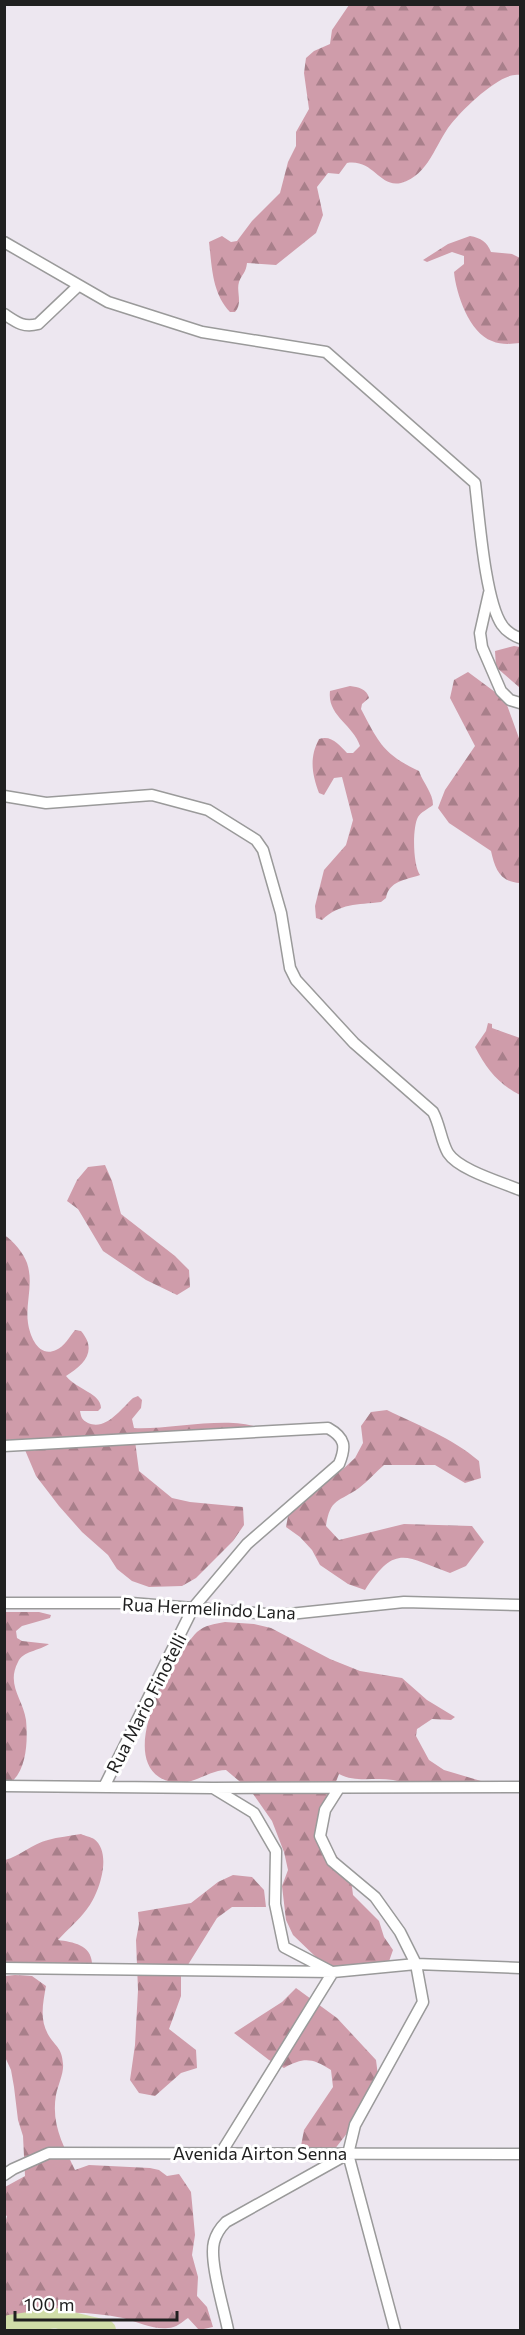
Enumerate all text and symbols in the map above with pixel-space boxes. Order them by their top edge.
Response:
street label: Rua Hermelindo Lana [122,1592,296,1624]
street label: Rua Mario Finotelli [101,1629,191,1777]
street label: Avenida Airton Senna [173,2142,347,2164]
scale bar [15,2284,177,2322]
text: 100 m [24,2293,74,2315]

